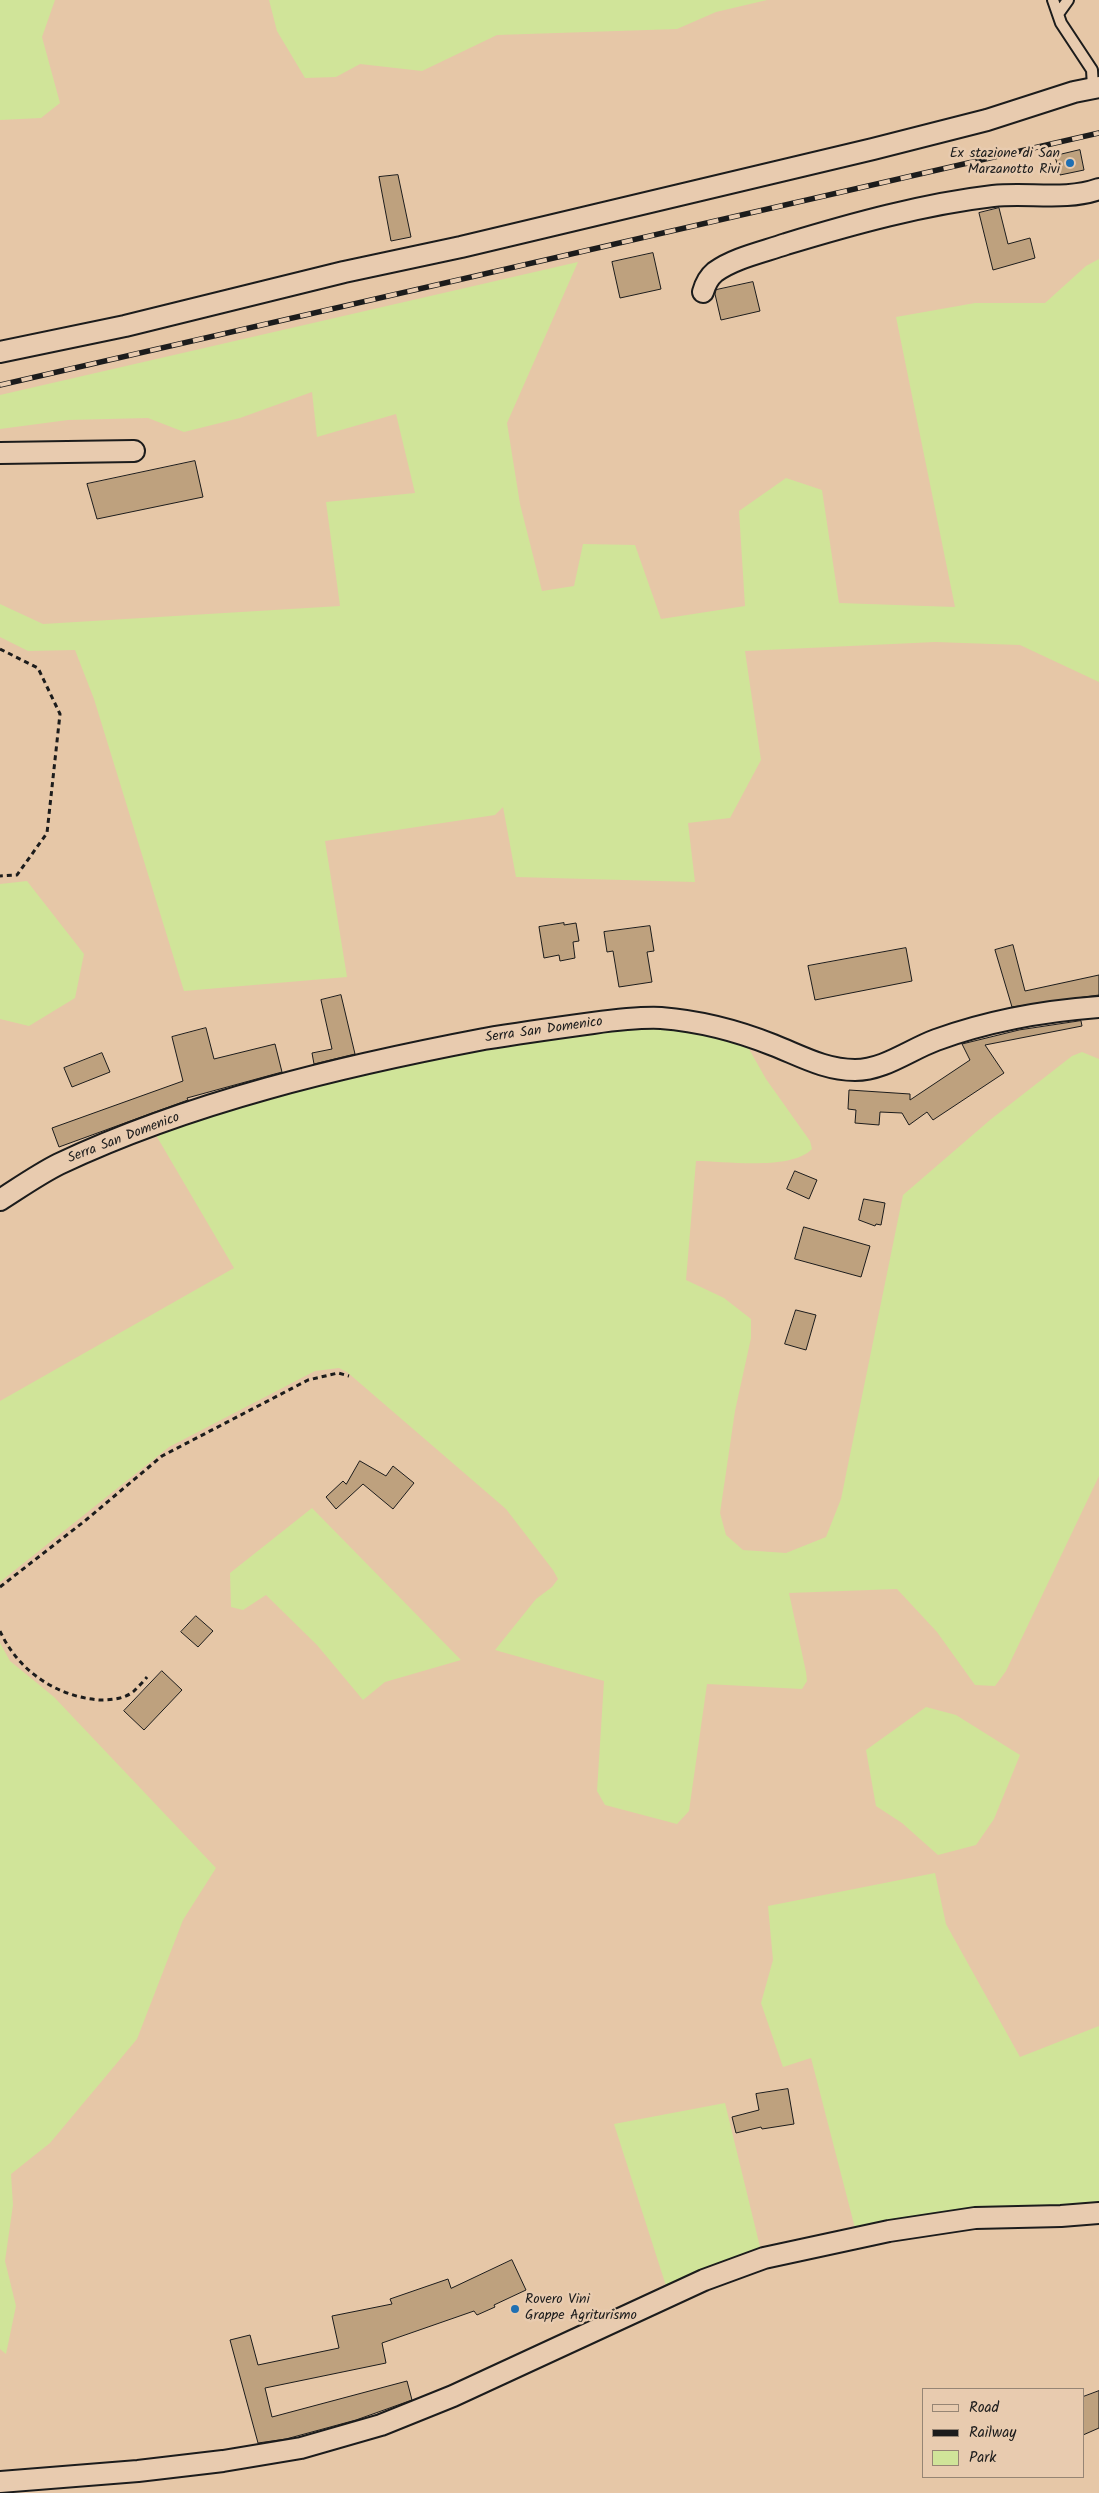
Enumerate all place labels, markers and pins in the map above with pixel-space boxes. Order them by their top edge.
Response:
place label: Ex stazione di San Marzanotto Rivi [950,147,1060,180]
marker: Ex stazione di San Marzanotto Rivi [1064,157,1076,169]
place label: Rovero Vini Grappe Agriturismo [525,2293,637,2326]
marker: Rovero Vini Grappe Agriturismo [509,2303,521,2315]

